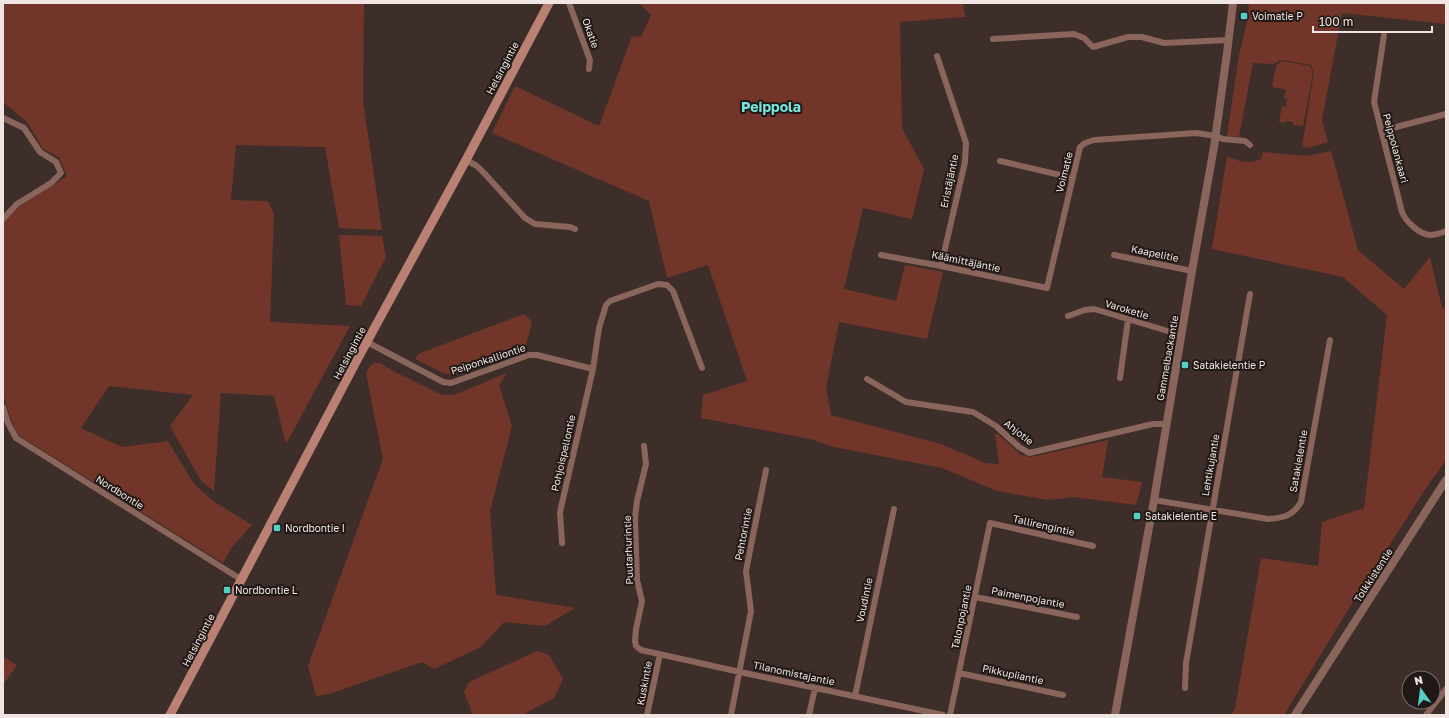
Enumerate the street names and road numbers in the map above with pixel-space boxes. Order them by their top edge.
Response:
street label: Okatie [580,16,602,50]
street label: Helsingintie [483,39,521,96]
street label: Peippolankaari [1381,112,1411,184]
street label: Voimatie [1053,150,1075,194]
street label: Eristäjäntie [937,153,961,209]
street label: Kaapelitie [1130,242,1180,264]
street label: Käämittäjäntie [930,248,1002,274]
street label: Varoketie [1104,297,1151,321]
street label: Gammelbackantie [1154,314,1180,402]
street label: Helsingintie [330,324,368,381]
street label: Peiponkalliontie [449,341,527,377]
street label: Pohjoispellontie [548,413,578,492]
street label: Ahjotie [1002,417,1036,447]
street label: Satakielentie [1287,429,1309,493]
street label: Lehtikujantie [1199,433,1221,497]
street label: Nordbontie [94,473,146,512]
street label: Pehtorintie [732,506,754,561]
street label: Tallirengintie [1012,512,1076,538]
street label: Puutarhurintie [621,515,635,585]
street label: Tolkkistentie [1351,546,1395,604]
street label: Voudintie [853,576,875,624]
street label: Talonpojantie [948,584,974,650]
street label: Paimenpojantie [990,584,1066,610]
street label: Helsingintie [179,611,217,668]
street label: Tilanomistajantie [752,658,836,688]
street label: Kuskintie [634,660,654,706]
street label: Pikkupiiantie [981,662,1045,686]

